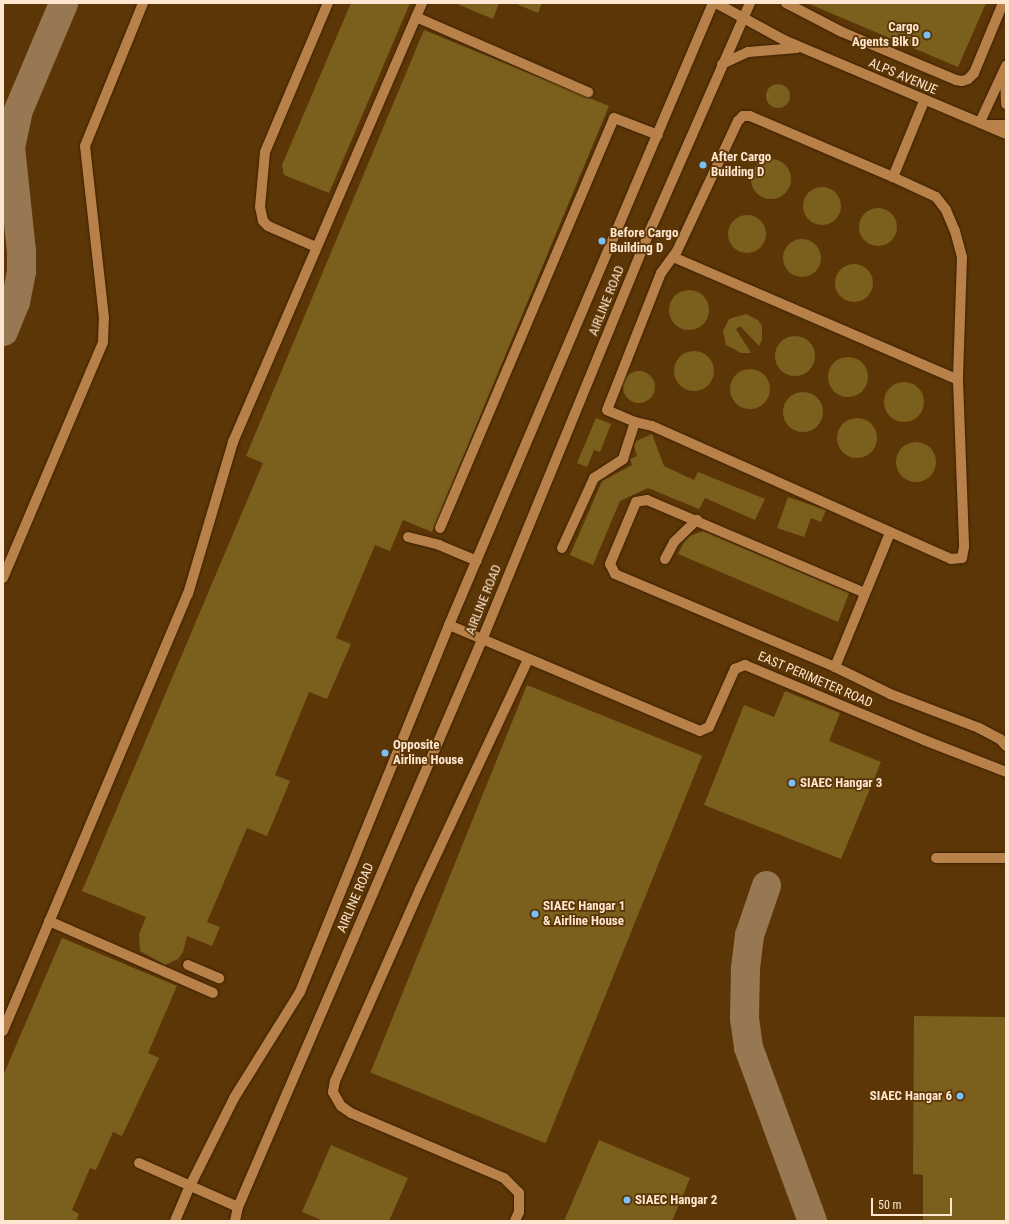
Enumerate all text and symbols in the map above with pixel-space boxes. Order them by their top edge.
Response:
place label: Cargo Agents Blk D [852,20,919,51]
marker: Cargo Agents Blk D [922,30,932,40]
street label: ALPS AVENUE [866,56,940,98]
place label: After Cargo Building D [711,150,771,181]
marker: After Cargo Building D [698,160,708,170]
place label: Before Cargo Building D [610,226,678,257]
marker: Before Cargo Building D [597,236,607,246]
street label: AIRLINE ROAD [586,264,628,338]
street label: AIRLINE ROAD [463,563,505,637]
street label: EAST PERIMETER ROAD [755,649,875,711]
place label: Opposite Airline House [393,738,463,769]
marker: Opposite Airline House [380,748,390,758]
place label: SIAEC Hangar 3 [800,775,882,791]
marker: SIAEC Hangar 3 [787,778,797,788]
street label: AIRLINE ROAD [334,861,378,935]
place label: SIAEC Hangar 1 & Airline House [543,899,625,930]
marker: SIAEC Hangar 1 & Airline House [530,909,540,919]
place label: SIAEC Hangar 6 [870,1088,952,1104]
marker: SIAEC Hangar 6 [955,1091,965,1101]
scale bar [873,1190,954,1216]
place label: SIAEC Hangar 2 [635,1192,717,1208]
marker: SIAEC Hangar 2 [622,1195,632,1205]
text: 50 m [878,1198,902,1212]

